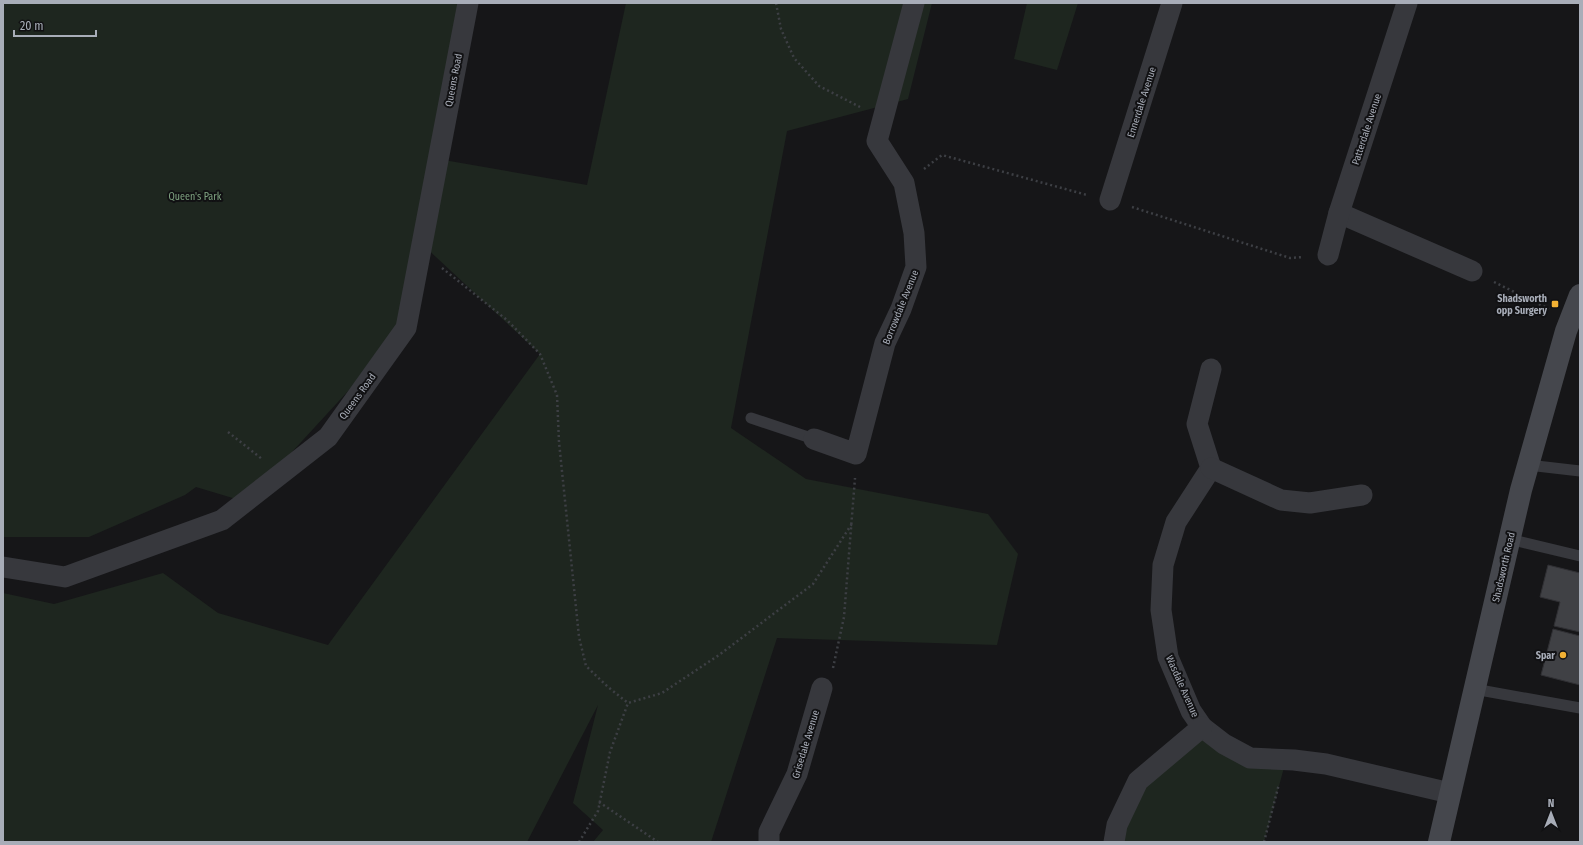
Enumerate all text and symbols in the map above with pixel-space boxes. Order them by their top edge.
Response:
scale bar [14,12,96,38]
text: 20 m [20,19,44,33]
street label: Queens Road [443,53,465,108]
street label: Ennerdale Avenue [1125,66,1159,139]
street label: Patterdale Avenue [1350,92,1384,166]
park label: Queen's Park [169,191,222,203]
street label: Borrowdale Avenue [881,268,921,346]
place label: Shadsworth opp Surgery [1497,293,1547,317]
marker: Shadsworth opp Surgery [1550,299,1560,309]
street label: Queens Road [337,371,379,422]
street label: Shadsworth Road [1490,531,1518,603]
place label: Spar [1536,650,1555,662]
marker: Spar [1558,650,1568,660]
street label: Wasdale Avenue [1163,654,1201,719]
street label: Grisedale Avenue [790,709,822,780]
north arrow [1531,793,1571,833]
text: N [1548,797,1554,810]

